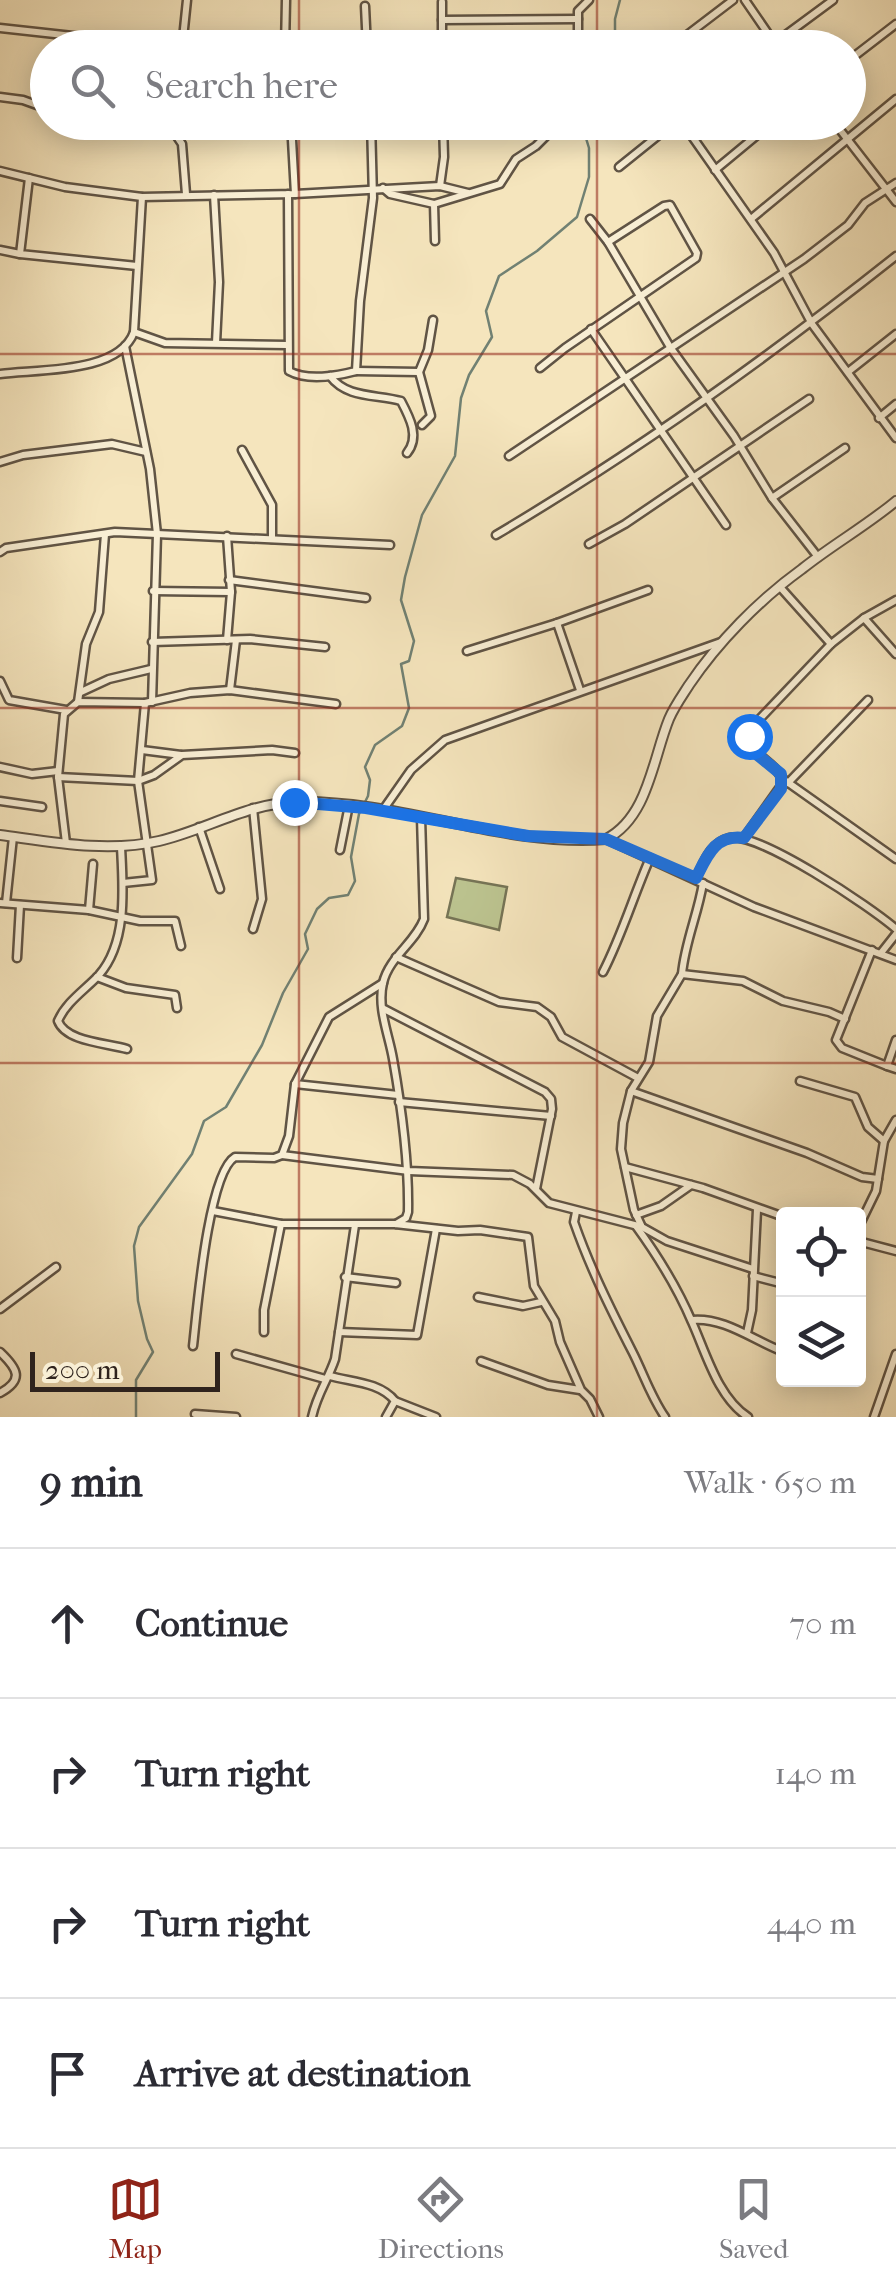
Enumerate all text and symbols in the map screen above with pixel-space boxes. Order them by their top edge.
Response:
search box [30,30,866,140]
icon: search [65,58,120,113]
text: Search here [145,63,338,108]
route start [727,714,773,760]
route end [272,780,318,826]
map controls [776,1207,866,1387]
button: locate [776,1207,866,1297]
button: layers [776,1297,866,1387]
scale bar [30,1347,220,1392]
text: 200 m [45,1353,120,1386]
text: 9 min [40,1458,143,1507]
text: Walk · 650 m [684,1464,856,1501]
icon: ahead [40,1596,95,1651]
text: Continue [135,1601,288,1646]
text: 70 m [790,1605,856,1642]
icon: right [40,1746,95,1801]
text: Turn right [135,1751,310,1796]
text: 140 m [775,1755,856,1792]
icon: right [40,1896,95,1951]
text: Turn right [135,1901,310,1946]
text: 440 m [767,1905,856,1942]
icon: arrive [40,2046,95,2101]
text: Arrive at destination [135,2051,471,2096]
tab: Map [108,2172,163,2265]
tab: Directions [378,2172,504,2265]
tab: Saved [719,2172,788,2265]

